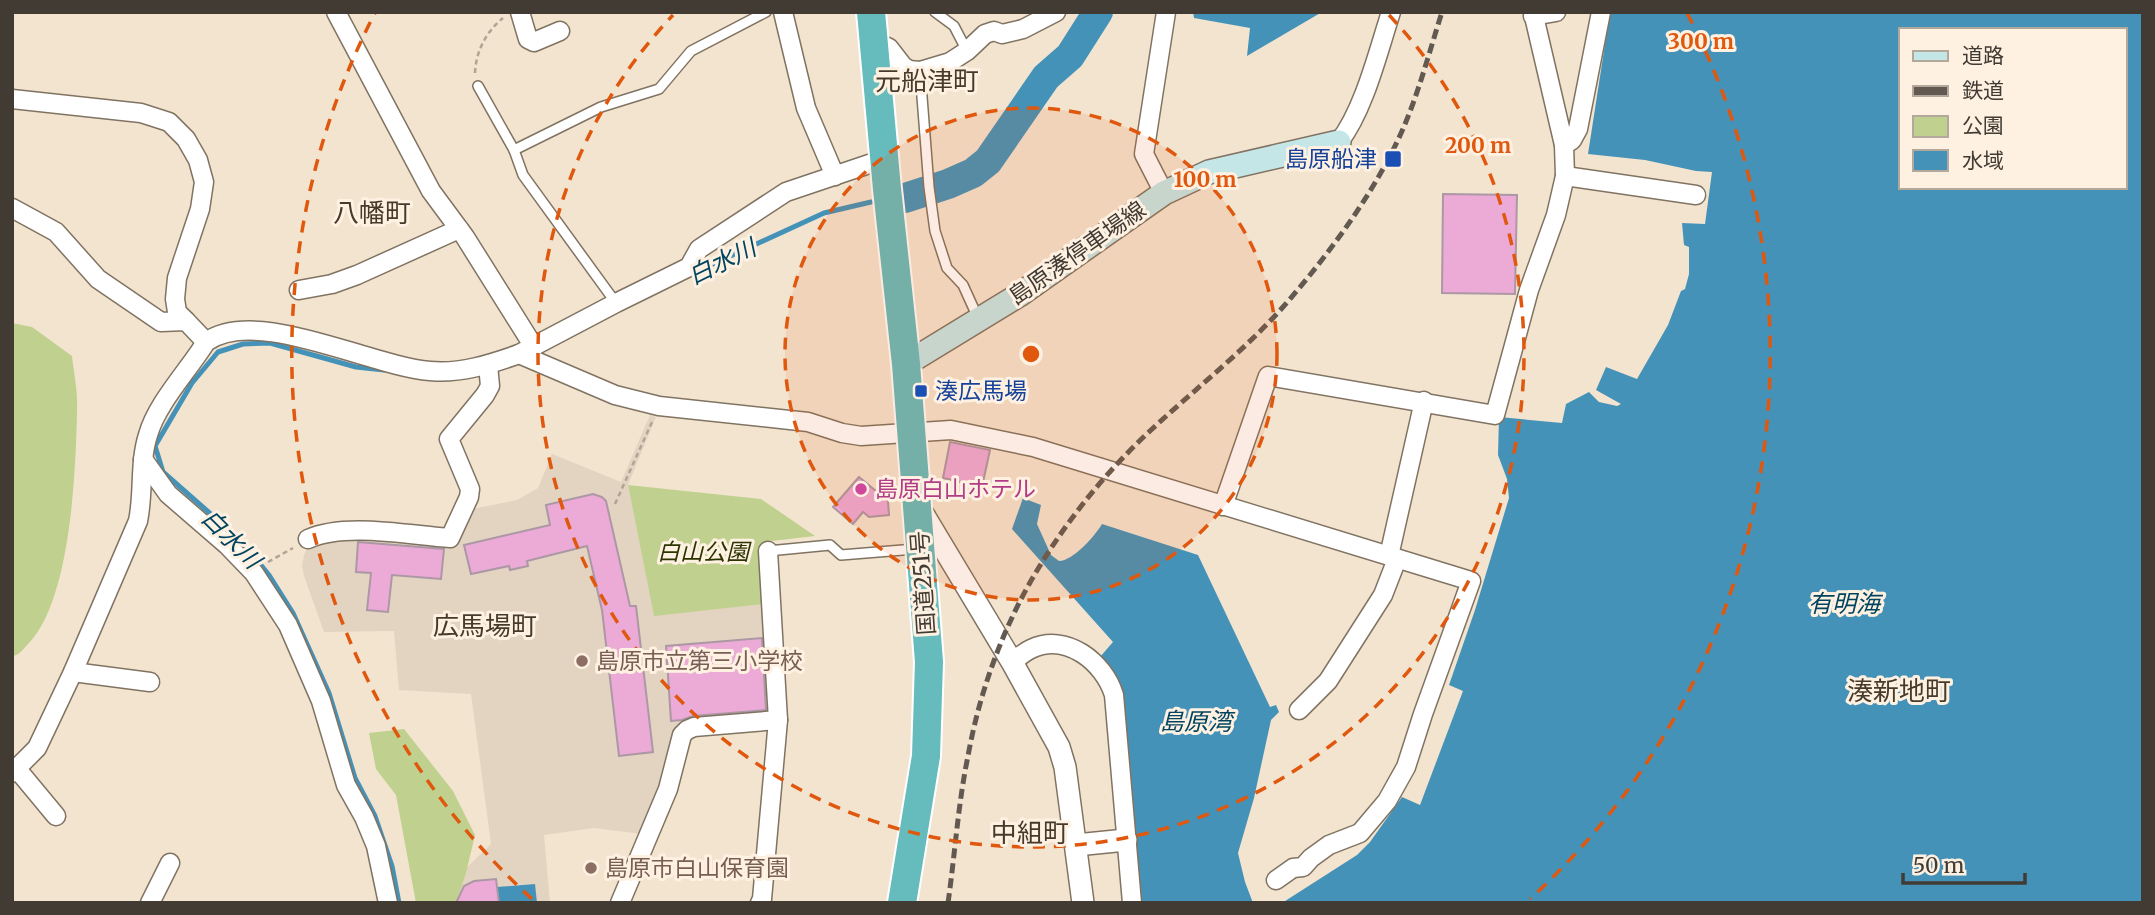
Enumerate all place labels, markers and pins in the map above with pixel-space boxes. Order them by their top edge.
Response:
place label: 島原船津 [1285,144,1377,173]
marker: 島原船津 [1383,149,1403,169]
centre of rings [1019,342,1043,366]
place label: 湊広馬場 [935,376,1027,405]
marker: 湊広馬場 [913,383,929,399]
place label: 島原白山ホテル [875,474,1036,503]
marker: 島原白山ホテル [853,481,869,497]
place label: 島原市立第三小学校 [596,646,803,675]
marker: 島原市立第三小学校 [574,653,590,669]
place label: 島原市白山保育園 [605,853,789,882]
marker: 島原市白山保育園 [583,860,599,876]

